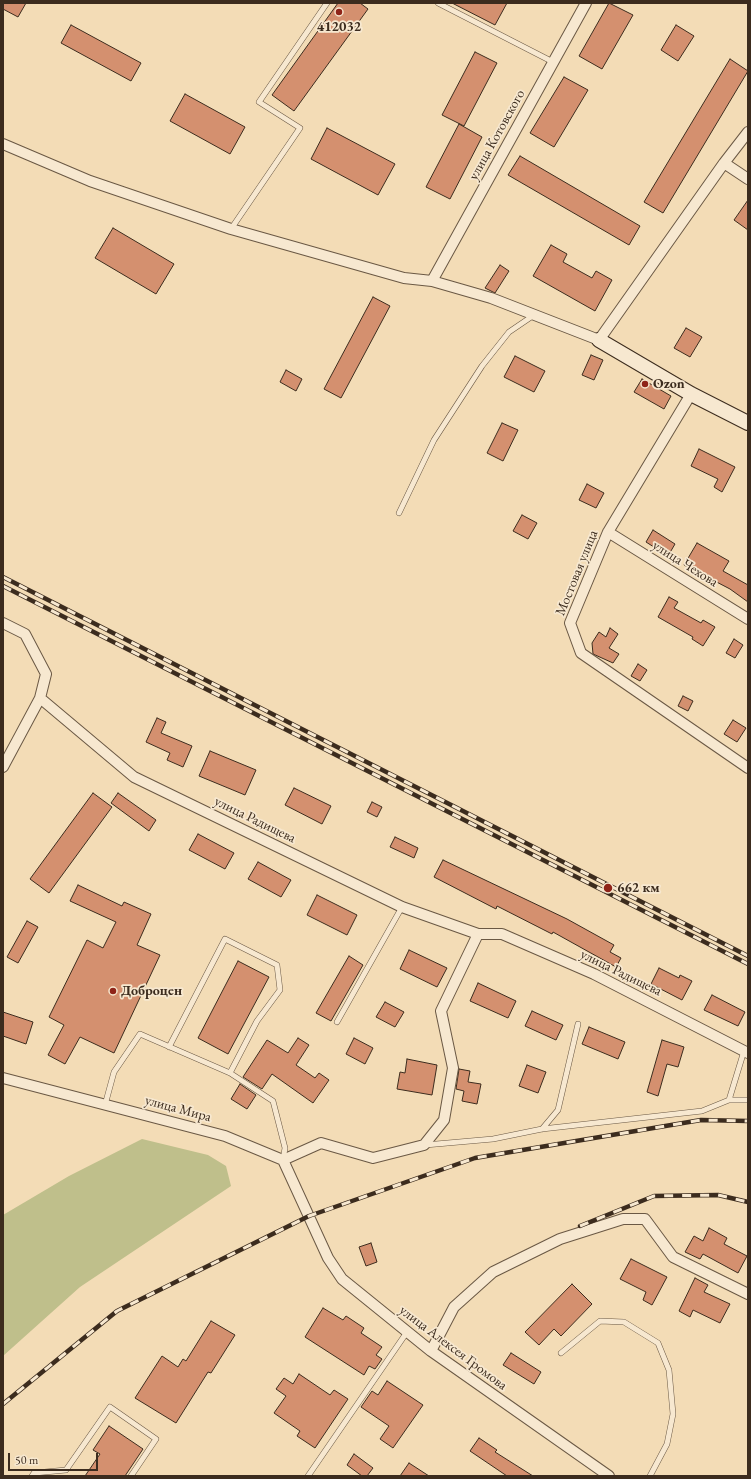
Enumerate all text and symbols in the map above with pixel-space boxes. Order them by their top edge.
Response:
marker: 412032 [334,7,344,17]
place label: 412032 [317,19,361,35]
street label: улица Котовского [465,87,529,183]
place label: Ozon [653,376,685,392]
marker: Ozon [640,379,650,389]
street label: Мостовая улица [552,528,602,618]
street label: улица Чехова [649,537,721,591]
street label: улица Радищева [212,793,298,847]
place label: 662 км [617,880,660,896]
marker: 662 км [602,882,614,894]
street label: улица Радищева [578,946,664,1000]
place label: Доброцен [121,983,182,999]
marker: Доброцен [108,986,118,996]
street label: улица Мира [143,1092,213,1126]
street label: улица Алексея Громова [396,1302,510,1394]
scale bar [10,1445,100,1471]
text: 50 m [15,1452,38,1468]

